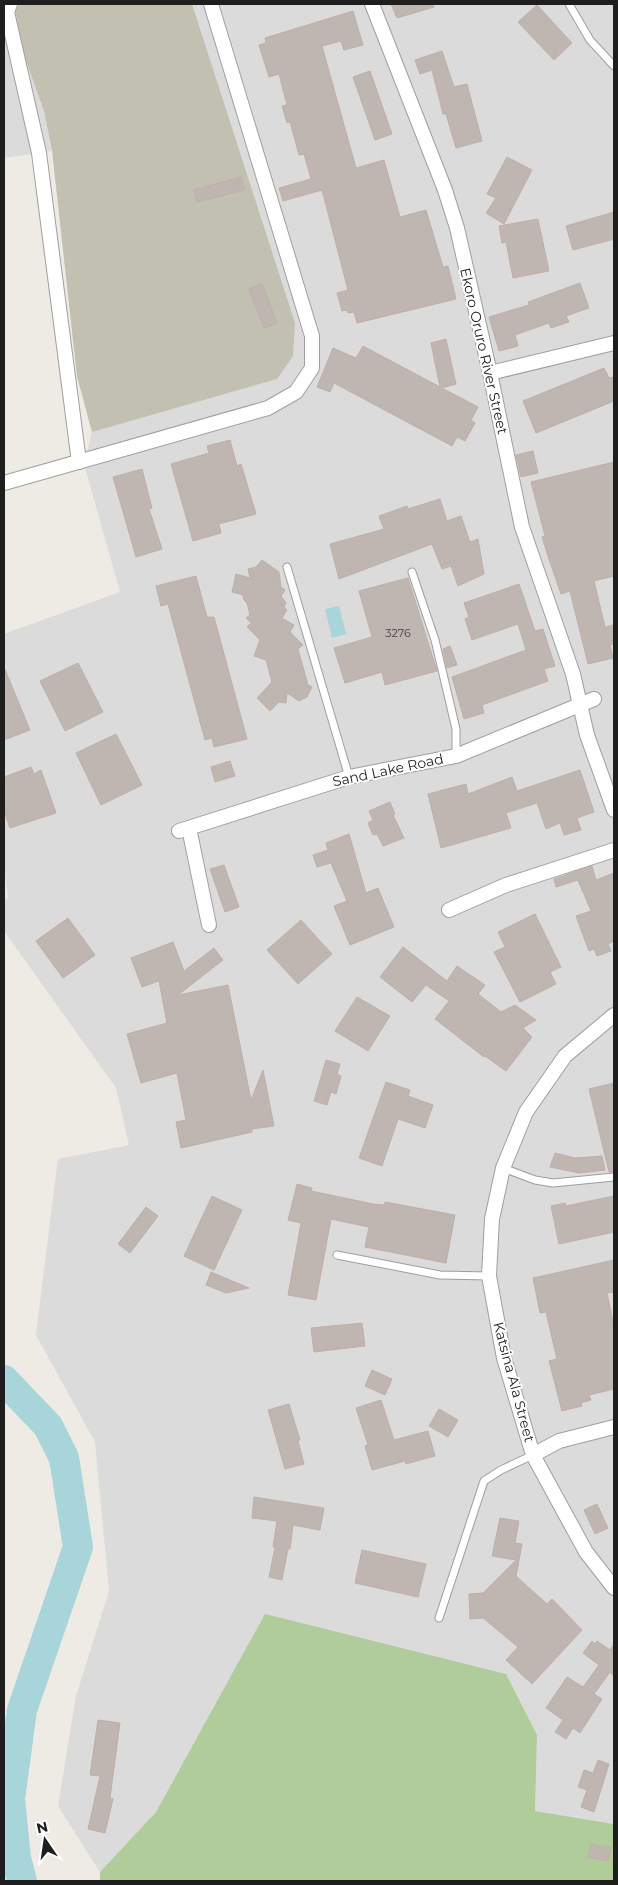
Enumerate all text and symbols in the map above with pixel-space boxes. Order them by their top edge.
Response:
street label: Ekoro Oruro River Street [456,266,512,436]
house number: 3276 [385,626,411,640]
street label: Sand Lake Road [331,749,445,791]
street label: Katsina Ala Street [489,1320,539,1444]
north arrow [20,1815,70,1865]
text: N [35,1817,50,1837]

